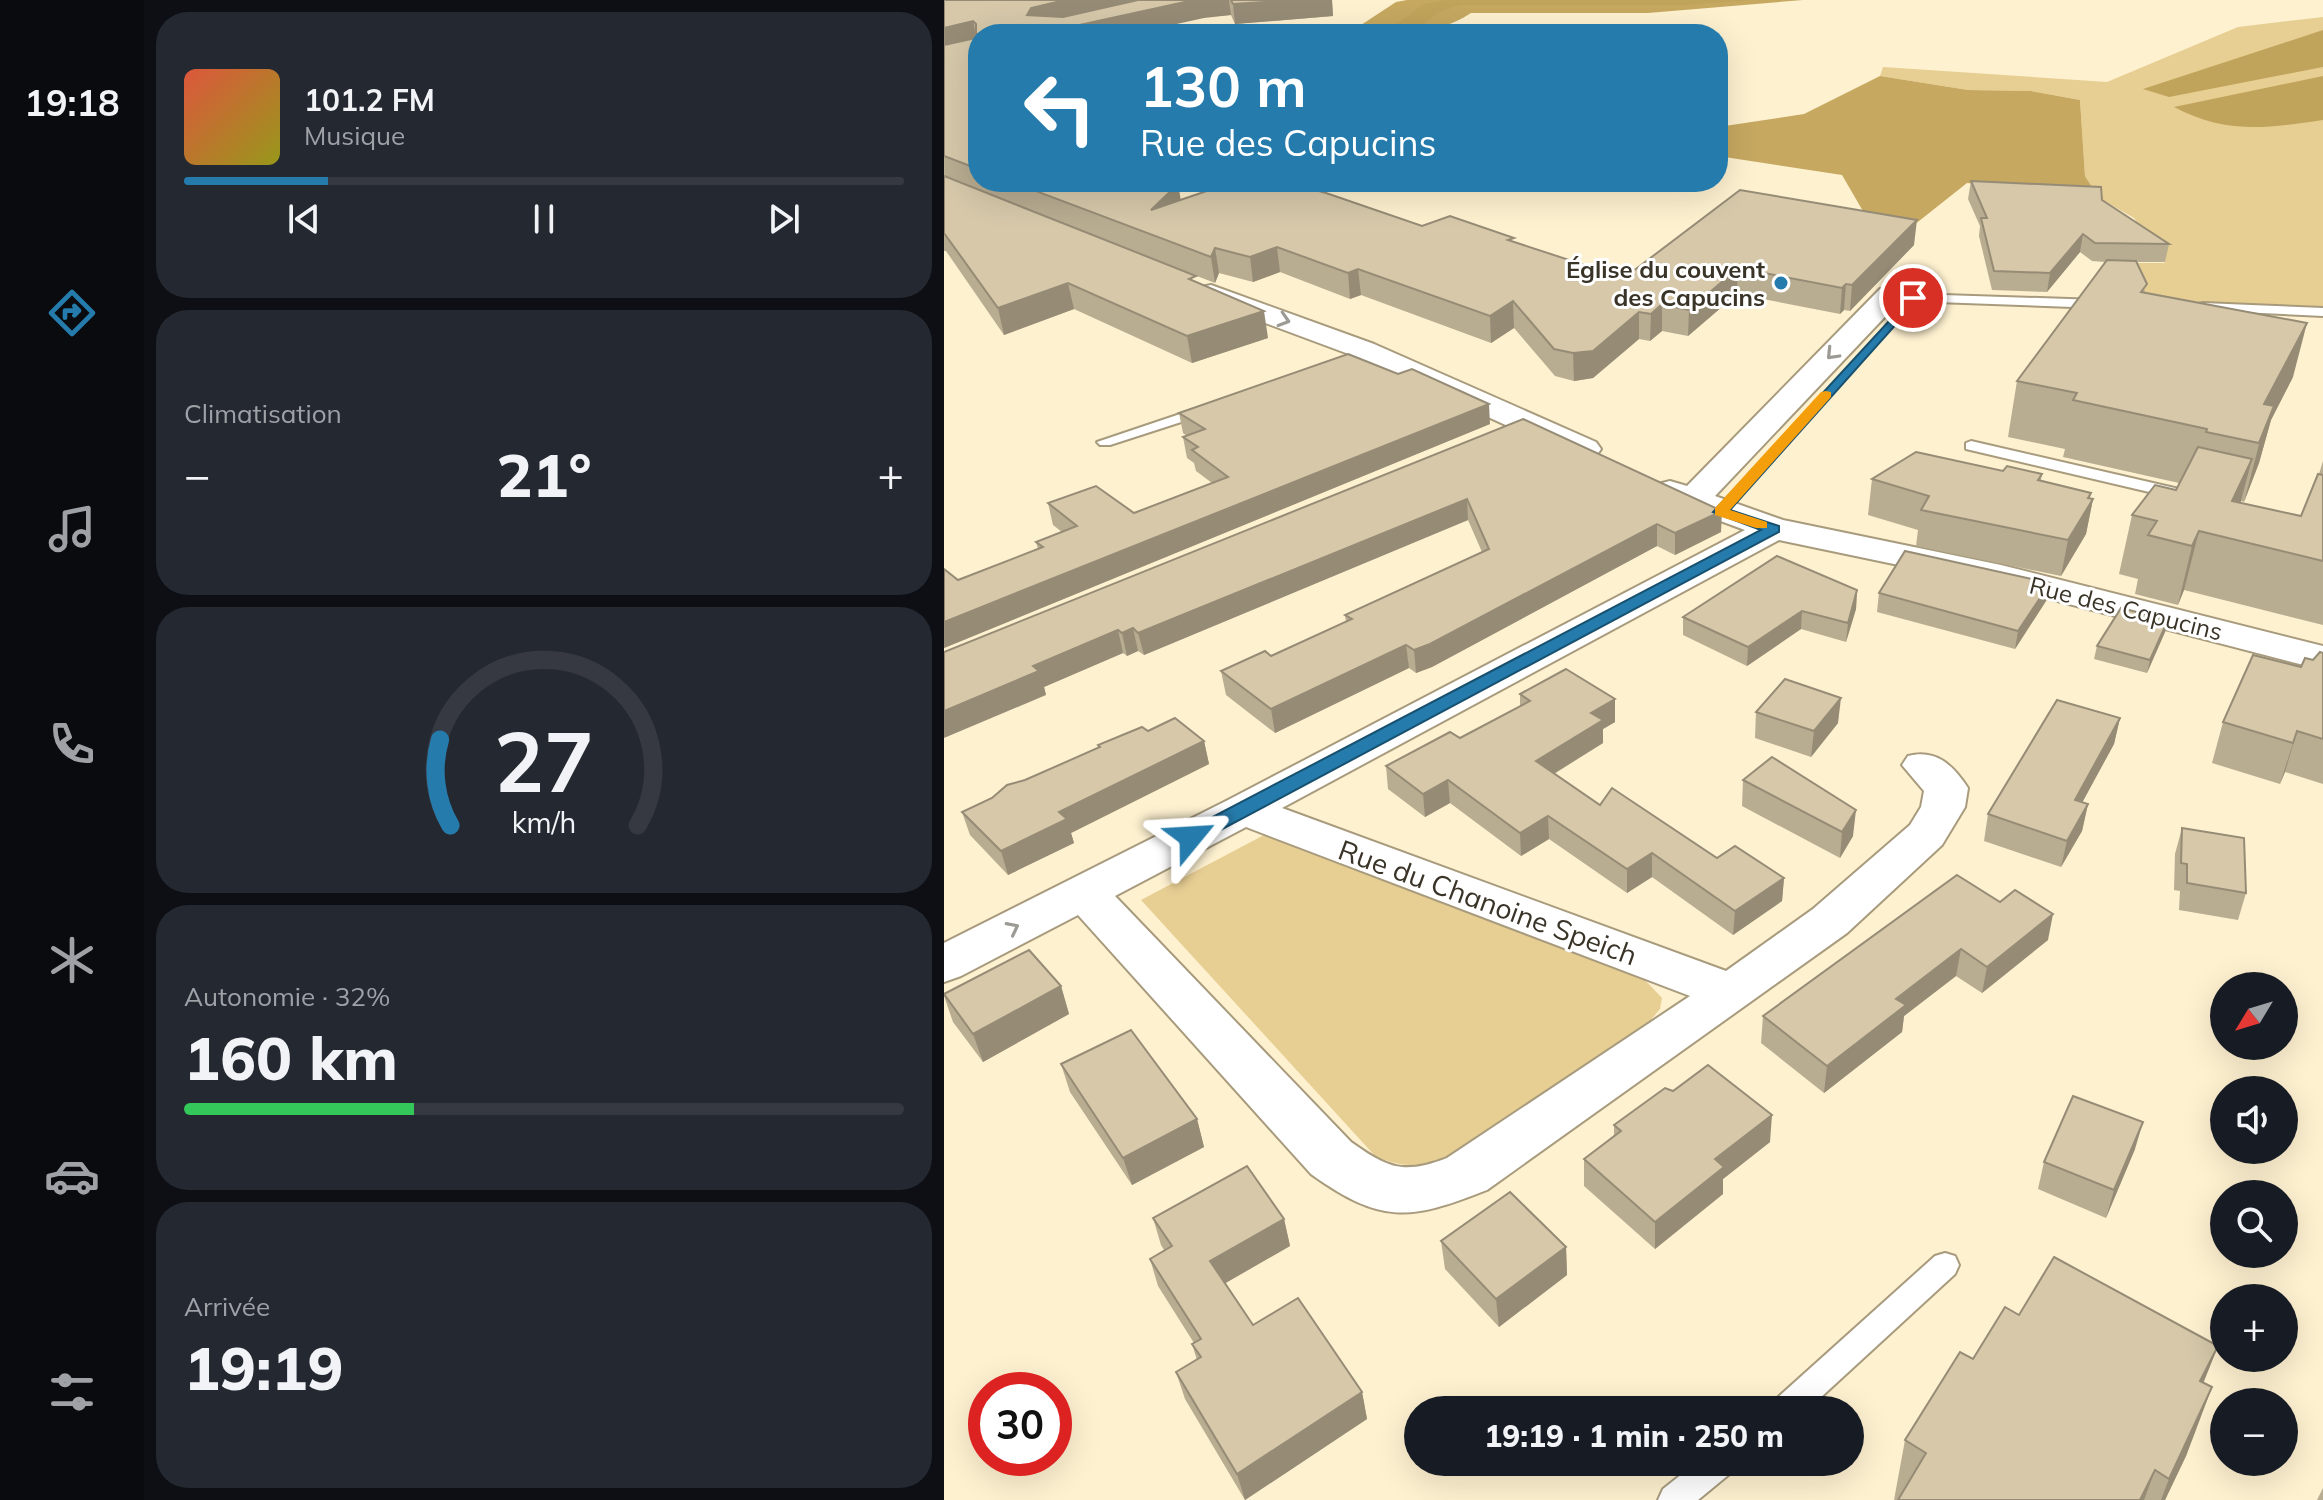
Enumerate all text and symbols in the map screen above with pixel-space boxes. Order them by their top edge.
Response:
text: 130 m [1140,51,1307,121]
icon: left [1008,56,1112,160]
text: 19:18 [24,80,120,125]
text: 101.2 FM [304,81,435,119]
text: Musique [304,119,405,152]
text: Rue des Capucins [1140,120,1436,165]
icon: previous [282,197,326,241]
icon: pause [522,197,566,241]
icon: next [762,197,806,241]
place label: Église du couvent des Capucins [1566,254,1765,312]
pin [1879,264,1947,332]
marker: Église du couvent des Capucins [1772,274,1790,292]
icon: arrive [1891,276,1935,320]
icon: directions [44,285,100,341]
one-way arrow [1277,311,1291,327]
one-way arrow [1827,345,1842,359]
text: Climatisation [184,397,342,430]
text: 21° [496,437,592,512]
text: − [184,447,210,502]
text: + [878,447,904,502]
icon: music [44,501,100,557]
street label: Rue des Capucins [2026,570,2226,646]
text: 27 [494,708,594,813]
icon: phone [44,716,100,772]
position arrow [1149,795,1233,879]
text: km/h [512,804,576,840]
street label: Rue du Chanoine Speich [1334,832,1642,972]
one-way arrow [1005,923,1020,938]
icon: climate [44,932,100,988]
north arrow [2210,972,2298,1060]
map controls [2210,972,2298,1476]
text: Autonomie · 32% [184,980,390,1013]
text: 160 km [184,1020,398,1095]
button: sound [2210,1076,2298,1164]
icon: car [44,1148,100,1204]
button: search [2210,1180,2298,1268]
button: + [2210,1284,2298,1372]
text: Arrivée [184,1290,270,1323]
text: 19:19 [184,1330,344,1405]
icon: filters [44,1364,100,1420]
speed limit sign: 30 [968,1372,1072,1476]
button: − [2210,1388,2298,1476]
text: 19:19 · 1 min · 250 m [1484,1417,1784,1455]

